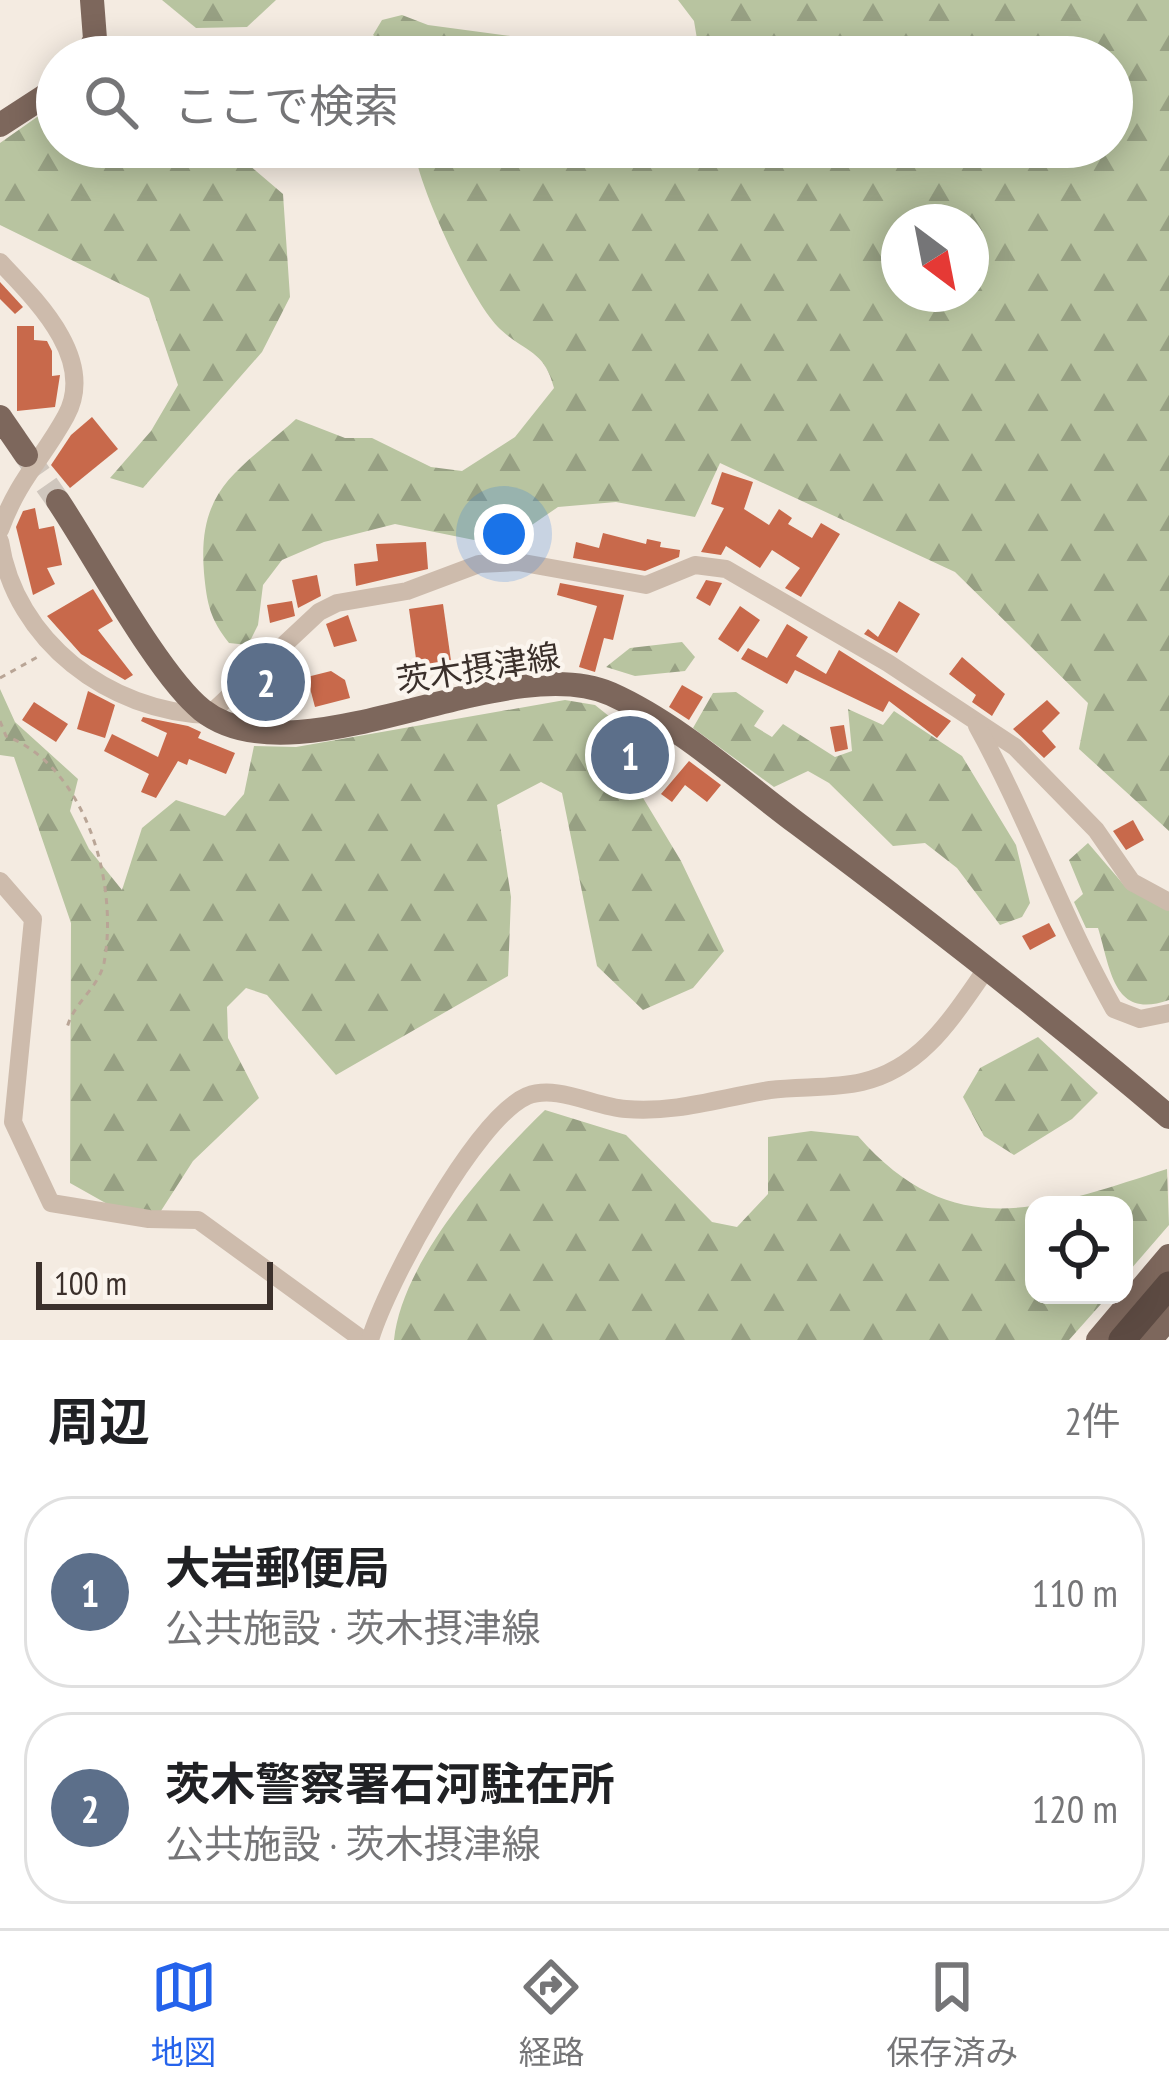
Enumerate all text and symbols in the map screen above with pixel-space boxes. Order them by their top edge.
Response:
search box [36,36,1133,168]
icon: search [78,69,144,135]
text: ここで検索 [174,76,399,134]
north arrow [881,204,989,312]
your location [474,504,534,564]
street label: 茨木摂津線 [393,633,563,702]
pin: 2 [227,637,305,727]
pin: 1 [591,710,669,800]
map controls [1025,1196,1133,1304]
button: locate [1025,1196,1133,1304]
scale bar [36,1256,273,1309]
text: 100 m [54,1261,127,1304]
text: 周辺 [48,1388,150,1454]
text: 2件 [1064,1395,1121,1446]
text: 大岩郵便局 [165,1538,390,1596]
text: 1 [81,1567,99,1618]
text: 110 m [1032,1567,1118,1618]
text: 公共施設 · 茨木摂津線 [165,1602,541,1653]
text: 茨木警察署石河駐在所 [165,1754,615,1812]
text: 2 [81,1783,99,1834]
text: 120 m [1032,1783,1118,1834]
text: 公共施設 · 茨木摂津線 [165,1818,541,1869]
tab: 地図 [151,1954,217,2074]
tab: 経路 [518,1954,584,2074]
tab: 保存済み [886,1954,1018,2074]

